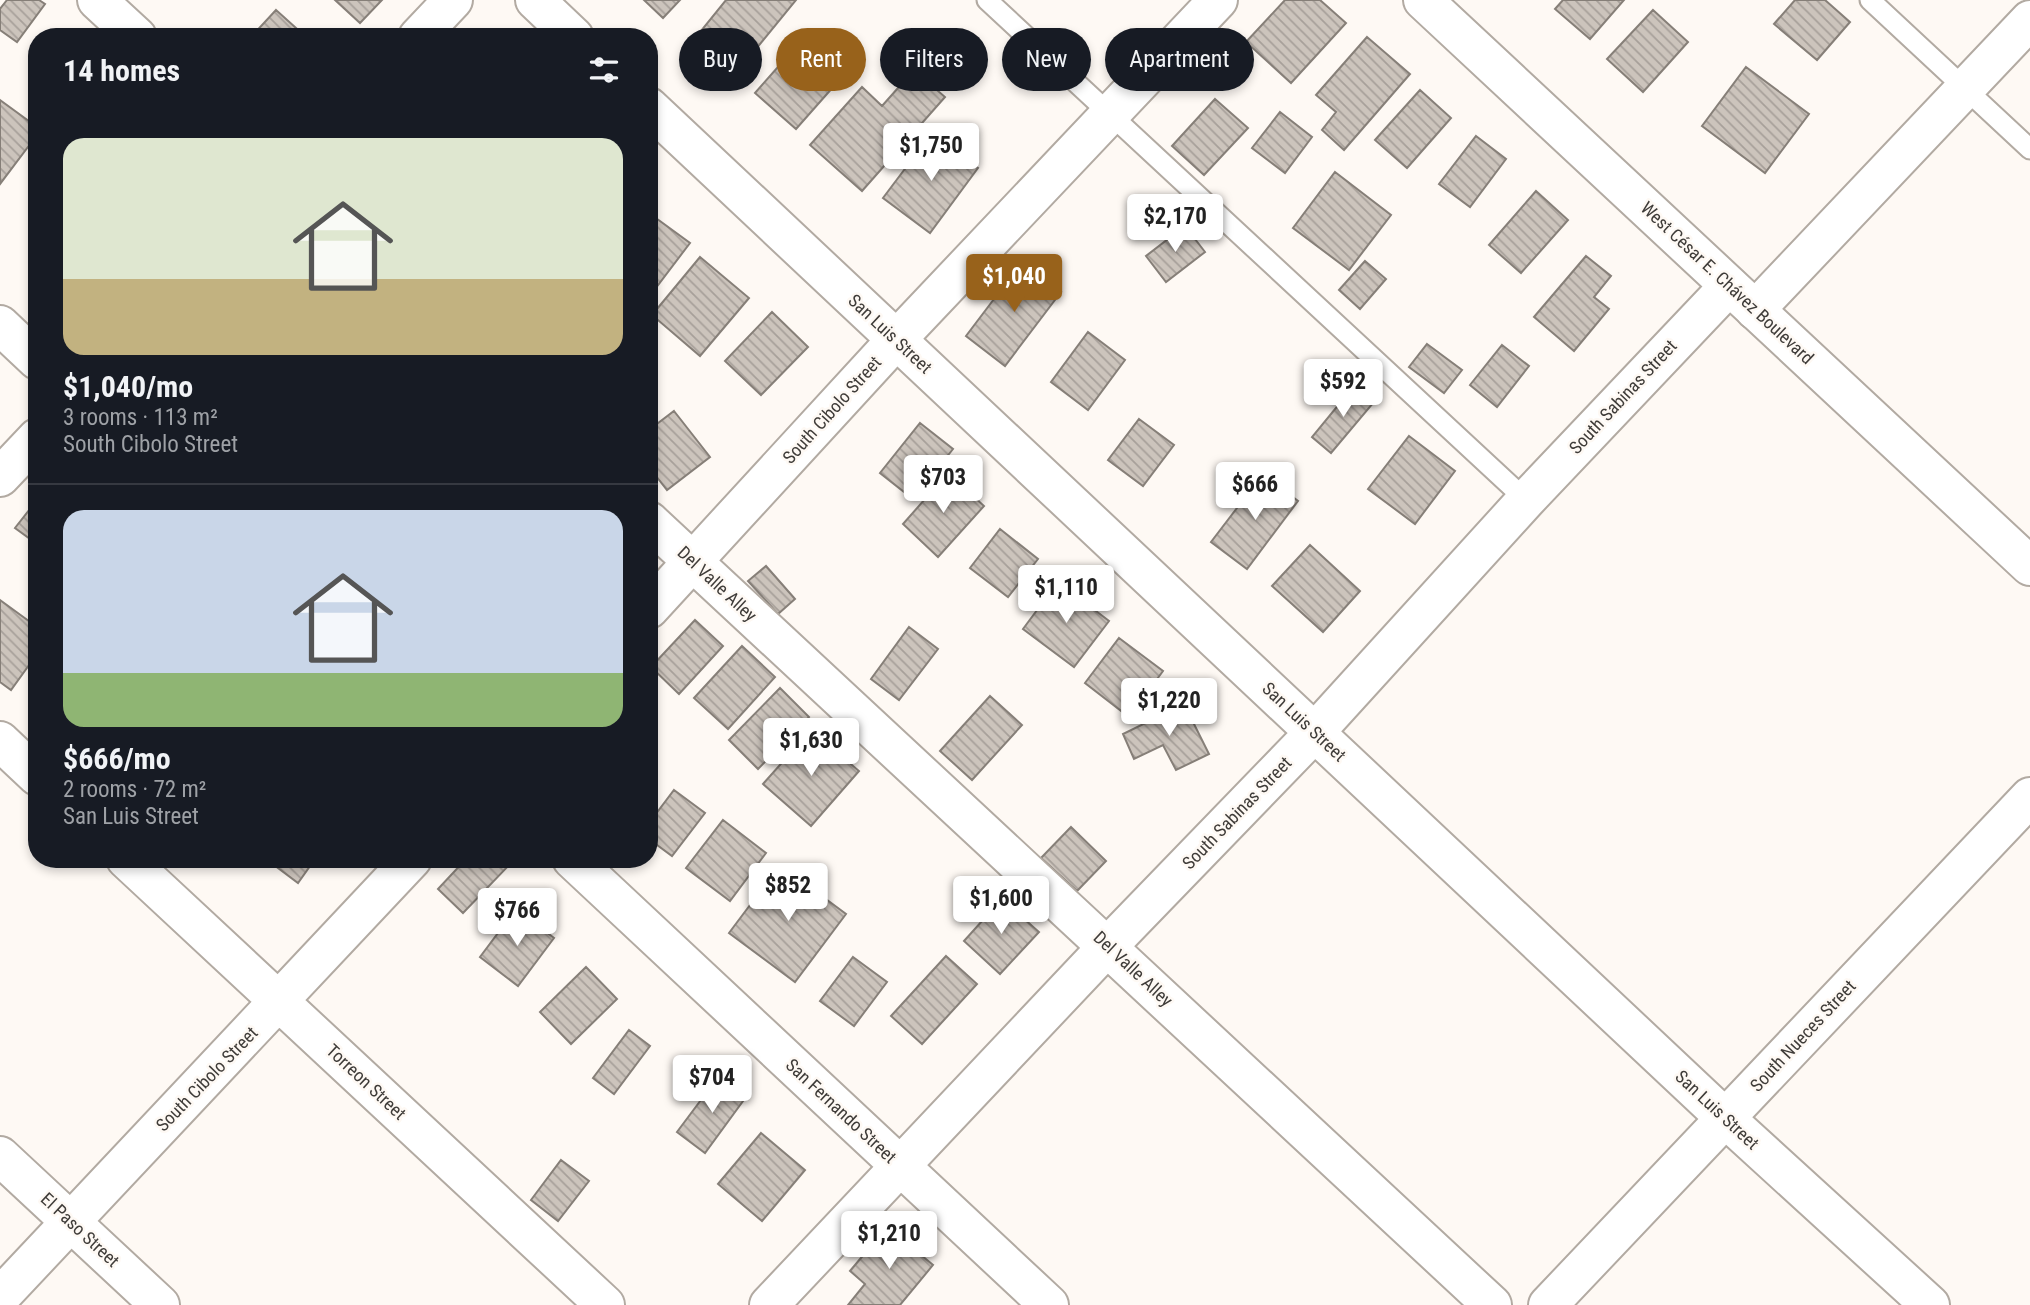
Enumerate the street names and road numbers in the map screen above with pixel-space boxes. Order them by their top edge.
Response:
street label: West César E. Chávez Boulevard [1637,197,1818,368]
street label: San Luis Street [844,290,936,378]
street label: South Sabinas Street [1564,335,1681,458]
street label: South Cibolo Street [778,352,885,468]
street label: Del Valle Alley [673,542,762,626]
street label: San Luis Street [1258,678,1350,766]
street label: South Sabinas Street [1178,752,1296,873]
street label: Del Valle Alley [1089,927,1178,1011]
street label: South Nueces Street [1746,976,1860,1096]
street label: South Cibolo Street [152,1022,262,1135]
street label: Torreon Street [322,1040,410,1124]
street label: San Fernando Street [782,1054,901,1167]
street label: San Luis Street [1671,1066,1763,1154]
street label: El Paso Street [37,1188,124,1271]

